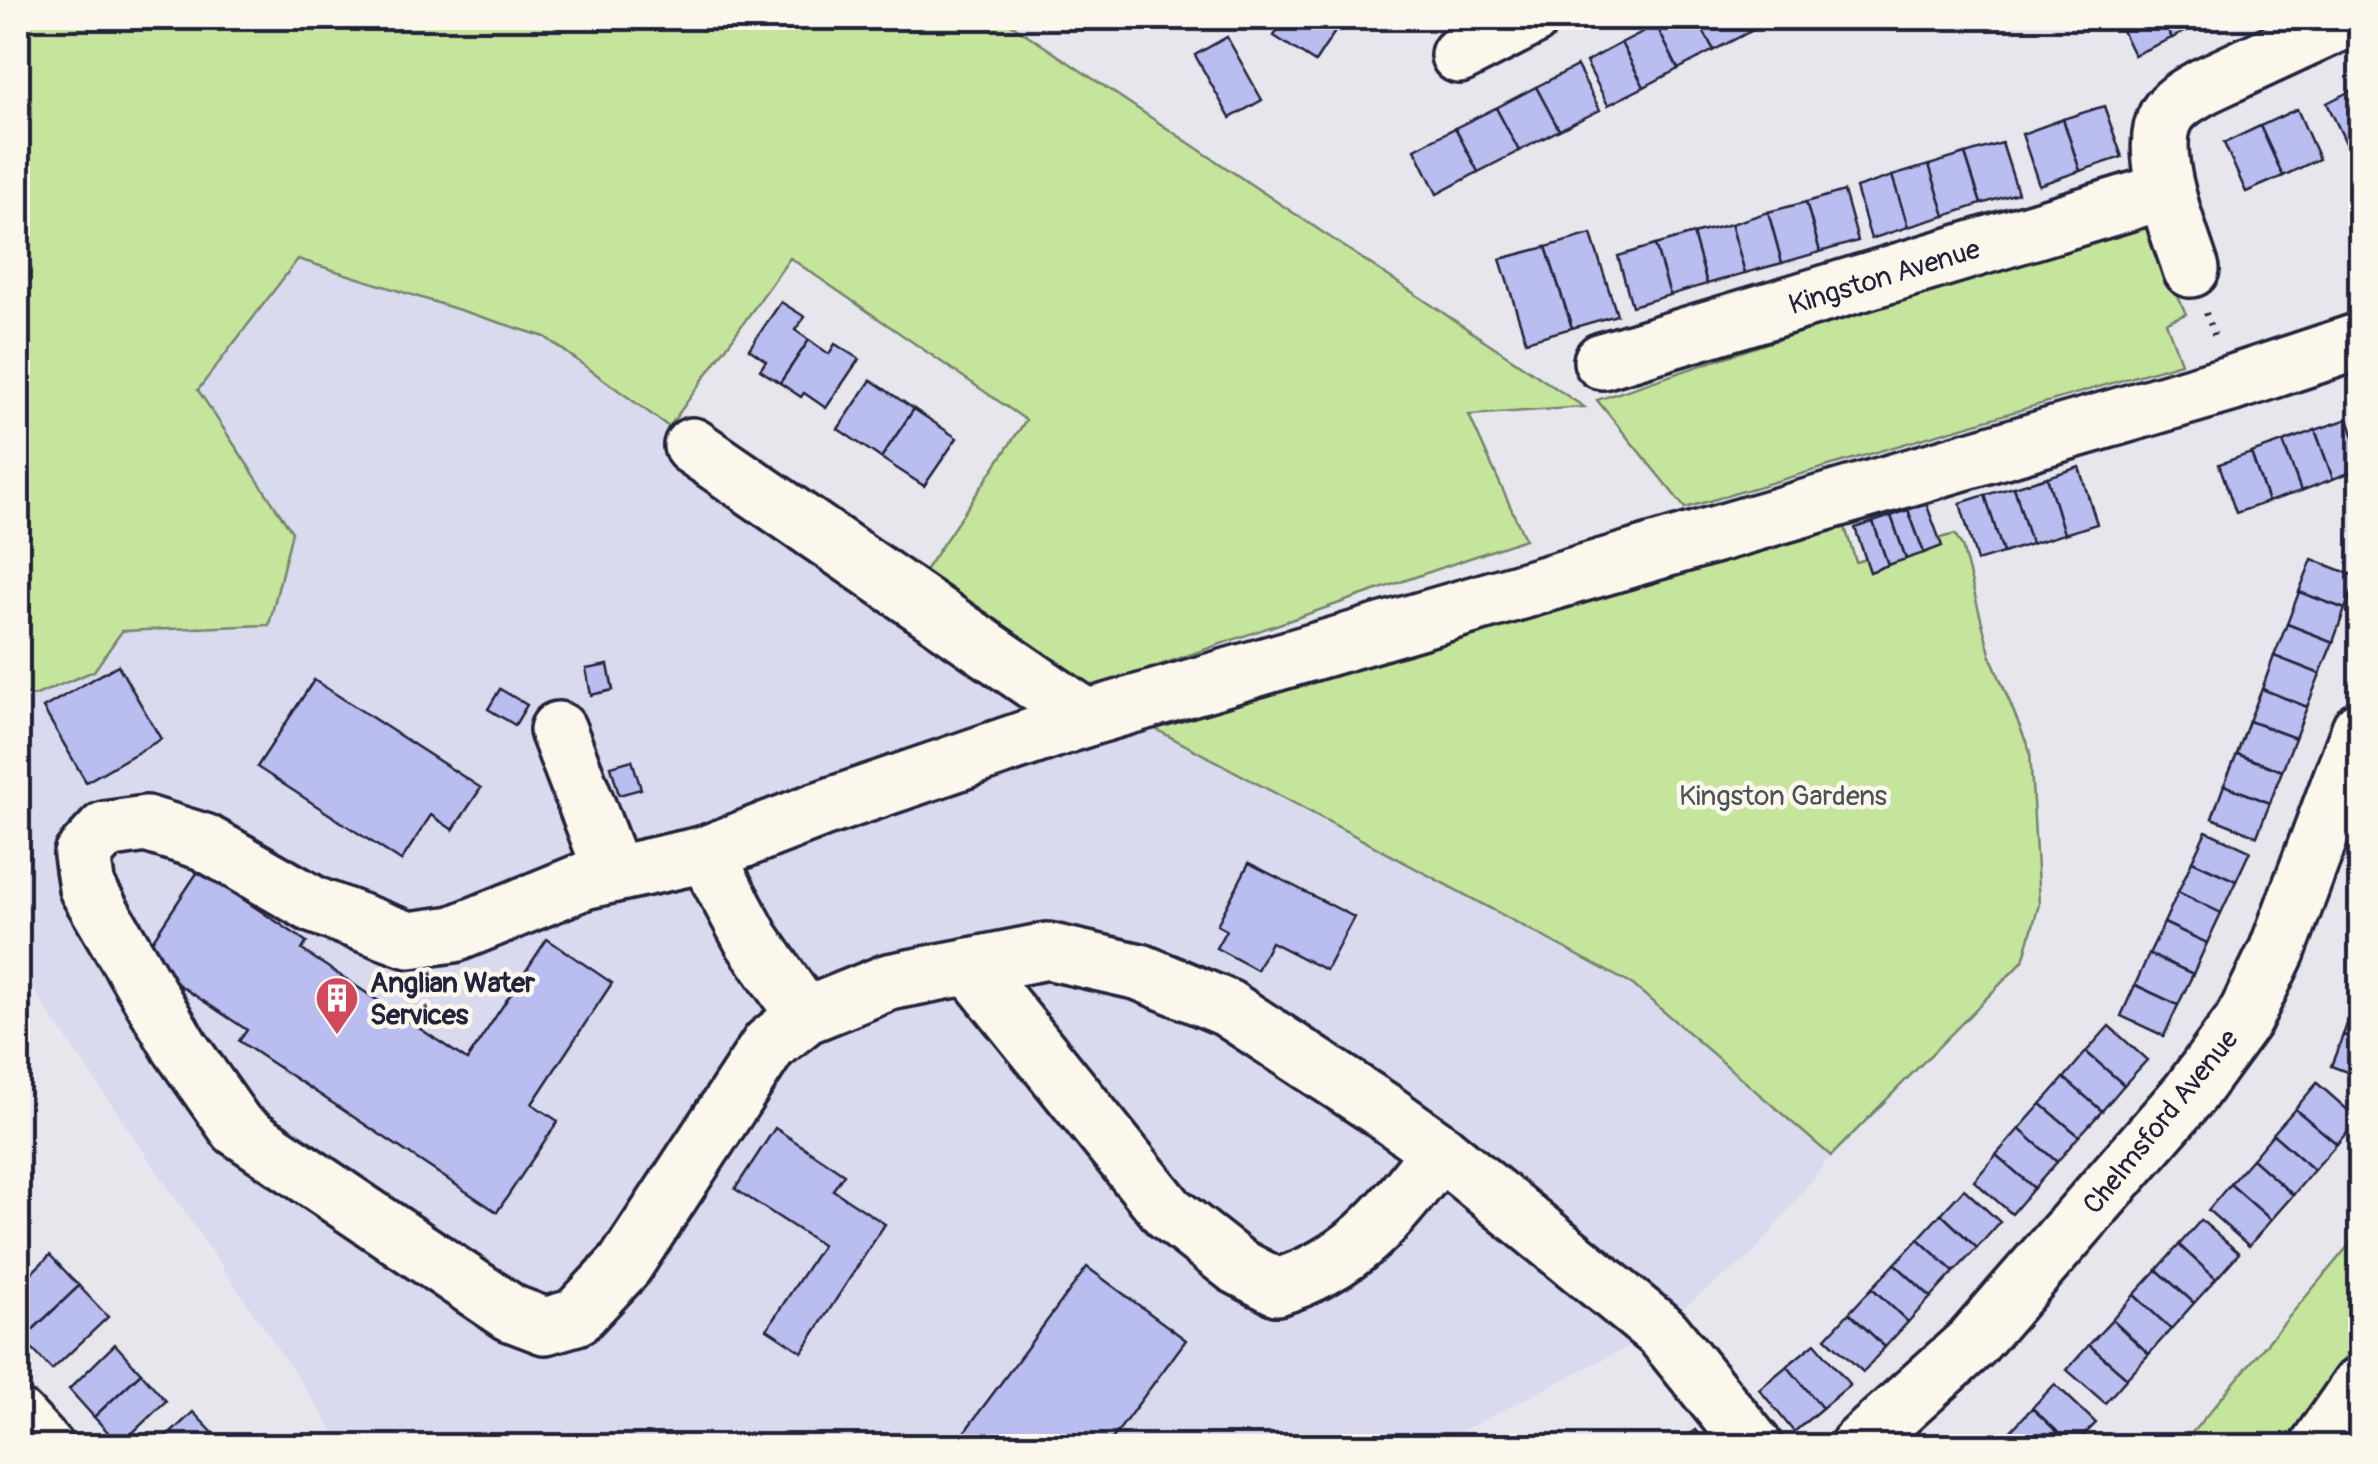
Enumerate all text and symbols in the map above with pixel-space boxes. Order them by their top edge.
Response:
street label: Kingston Avenue [1785,232,1984,323]
park label: Kingston Gardens [1679,779,1888,814]
place label: Anglian Water Services [370,966,536,1033]
building icon: Anglian Water Services [314,975,360,1036]
street label: Chelmsford Avenue [2076,1022,2247,1222]

